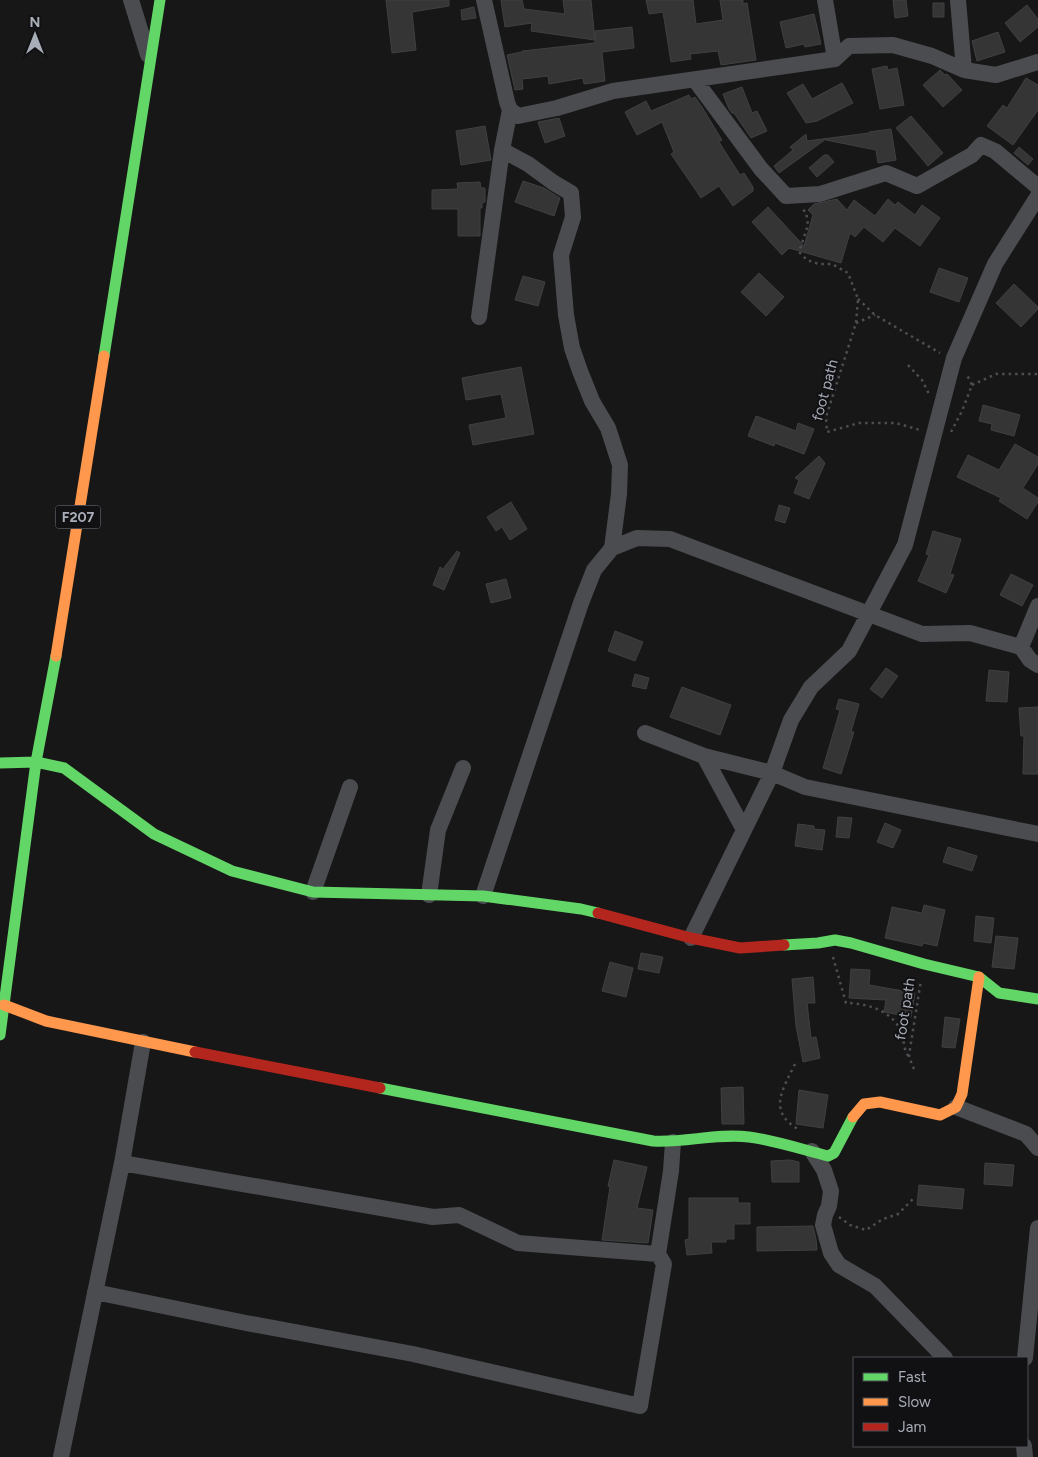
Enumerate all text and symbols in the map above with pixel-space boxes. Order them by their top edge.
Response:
north arrow [10,10,60,60]
text: N [30,14,40,31]
street label: foot path [808,357,842,423]
road number: F207 [56,506,100,528]
street label: foot path [891,977,919,1041]
legend [853,1357,1028,1447]
text: Fast [898,1368,927,1386]
text: Slow [898,1393,931,1411]
text: Jam [898,1418,926,1436]

